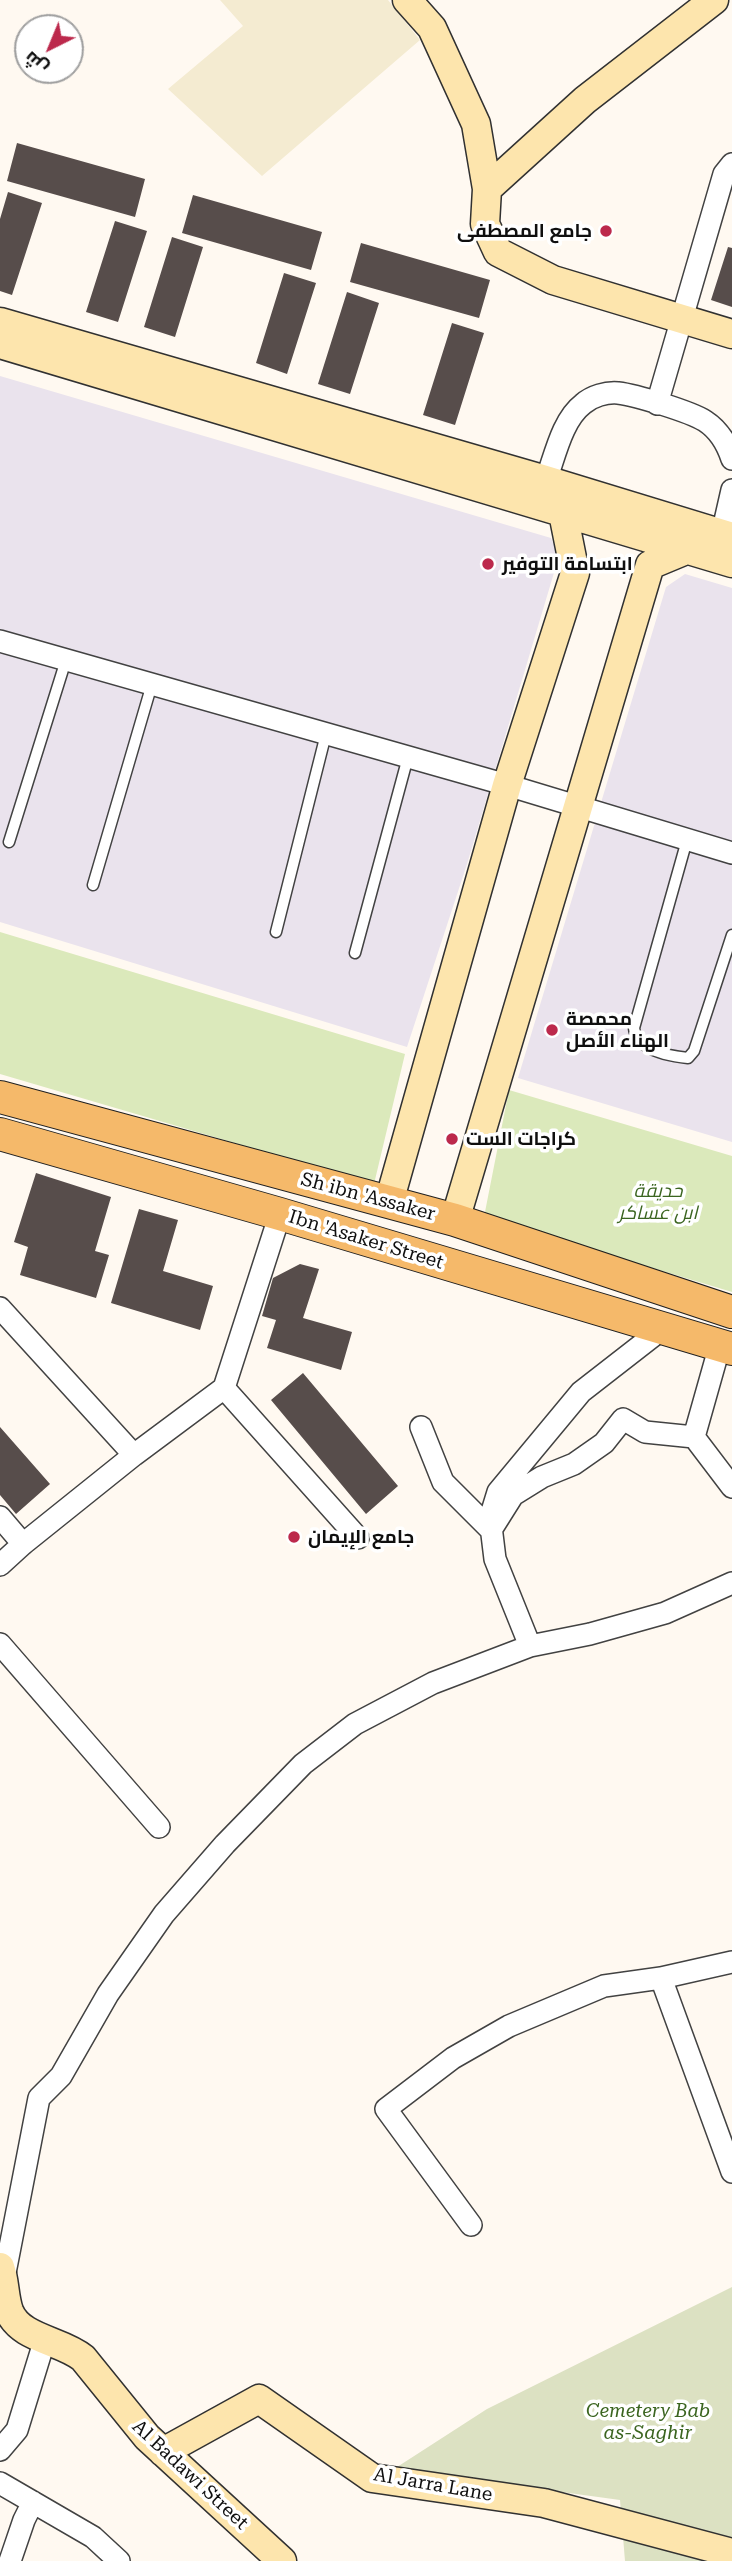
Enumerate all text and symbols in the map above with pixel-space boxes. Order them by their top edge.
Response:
north arrow [14,14,84,84]
text: ش [19,47,52,80]
place label: جامع المصطفى [457,220,592,242]
marker: جامع المصطفى [598,223,614,239]
place label: ابتسامة التوفير [502,553,633,575]
marker: ابتسامة التوفير [480,556,496,572]
place label: محمصة الهناء الأصل [566,1008,669,1052]
marker: محمصة الهناء الأصل [544,1022,560,1038]
place label: كراجات الست [466,1128,576,1150]
marker: كراجات الست [444,1131,460,1147]
street label: Sh ibn 'Assaker [298,1168,438,1226]
park label: حديقة ابن عساكر [618,1180,698,1224]
street label: Ibn 'Asaker Street [286,1206,446,1274]
place label: جامع الإيمان [308,1526,414,1548]
marker: جامع الإيمان [286,1529,302,1545]
park label: Cemetery Bab as-Saghir [586,2400,710,2444]
street label: Al Badawi Street [127,2415,253,2535]
street label: Al Jarra Lane [372,2463,494,2507]

